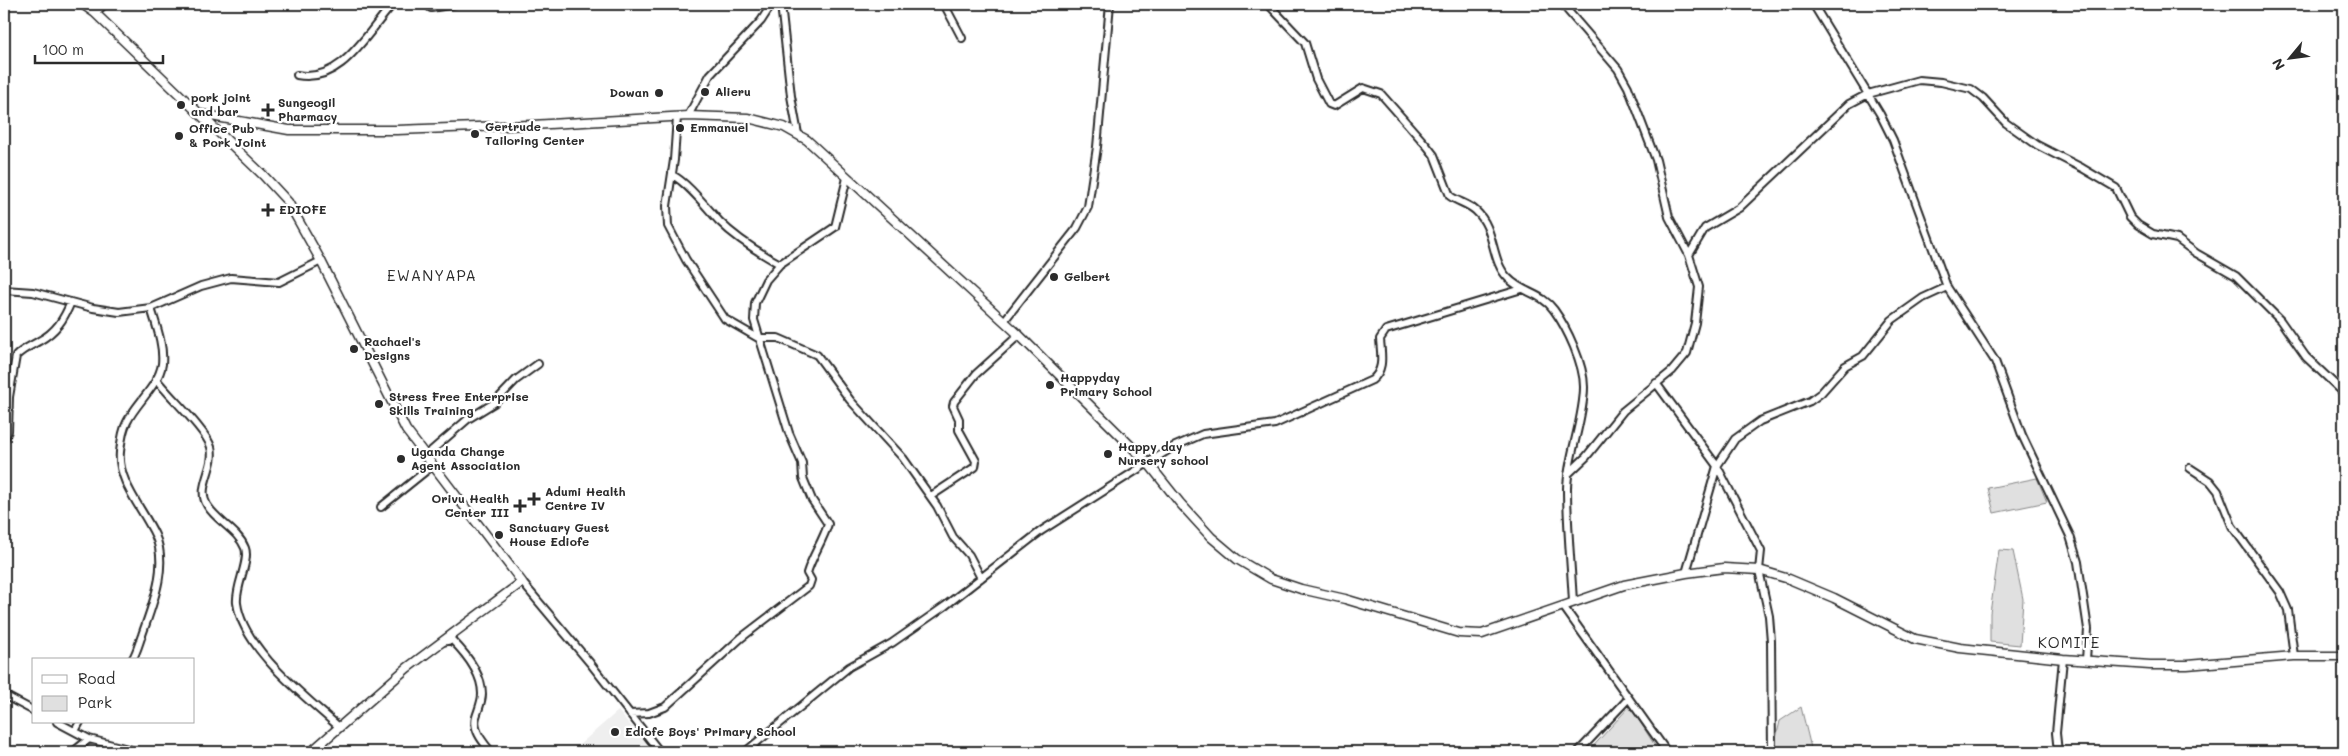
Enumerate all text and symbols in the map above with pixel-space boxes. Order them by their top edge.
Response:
scale bar [35,32,162,64]
north arrow [2266,32,2316,82]
text: 100 m [42,39,84,59]
text: N [2267,55,2289,74]
place label: Alieru [715,83,751,99]
place label: Dowan [610,84,649,100]
marker: Alieru [699,86,711,98]
marker: Dowan [653,87,665,99]
place label: pork joint and bar [191,89,251,119]
place label: Sungeogil Pharmacy [278,94,338,124]
marker: pork joint and bar [175,99,187,111]
marker: Sungeogil Pharmacy [262,104,274,116]
place label: Gertrude Tailoring Center [485,118,584,148]
place label: Emmanuel [690,119,748,135]
place label: Office Pub & Pork Joint [189,120,266,150]
marker: Emmanuel [674,122,686,134]
marker: Gertrude Tailoring Center [469,128,481,140]
marker: Office Pub & Pork Joint [173,130,185,142]
place label: EDIOFE [279,201,327,217]
marker: EDIOFE [261,203,275,217]
district label: EWANYAPA [387,265,477,285]
place label: Gelbert [1064,268,1110,284]
marker: Gelbert [1048,271,1060,283]
place label: Rachael's Designs [364,333,421,363]
marker: Rachael's Designs [348,343,360,355]
place label: Happyday Primary School [1060,369,1152,399]
marker: Happyday Primary School [1044,379,1056,391]
place label: Stress Free Enterprise Skills Training [389,388,529,418]
marker: Stress Free Enterprise Skills Training [373,398,385,410]
place label: Happy day Nursery school [1118,438,1209,468]
place label: Uganda Change Agent Association [411,443,520,473]
marker: Happy day Nursery school [1102,448,1114,460]
marker: Uganda Change Agent Association [395,453,407,465]
place label: Adumi Health Centre IV [545,483,625,513]
place label: Orivu Health Center III [432,490,509,520]
marker: Adumi Health Centre IV [527,492,541,506]
marker: Orivu Health Center III [513,499,527,513]
place label: Sanctuary Guest House Ediofe [509,519,609,549]
marker: Sanctuary Guest House Ediofe [493,529,505,541]
district label: KOMITE [2038,632,2100,652]
legend [32,658,195,724]
text: Road [78,668,115,688]
text: Park [78,692,112,712]
place label: Ediofe Boys' Primary School [625,723,796,739]
marker: Ediofe Boys' Primary School [609,726,621,738]

